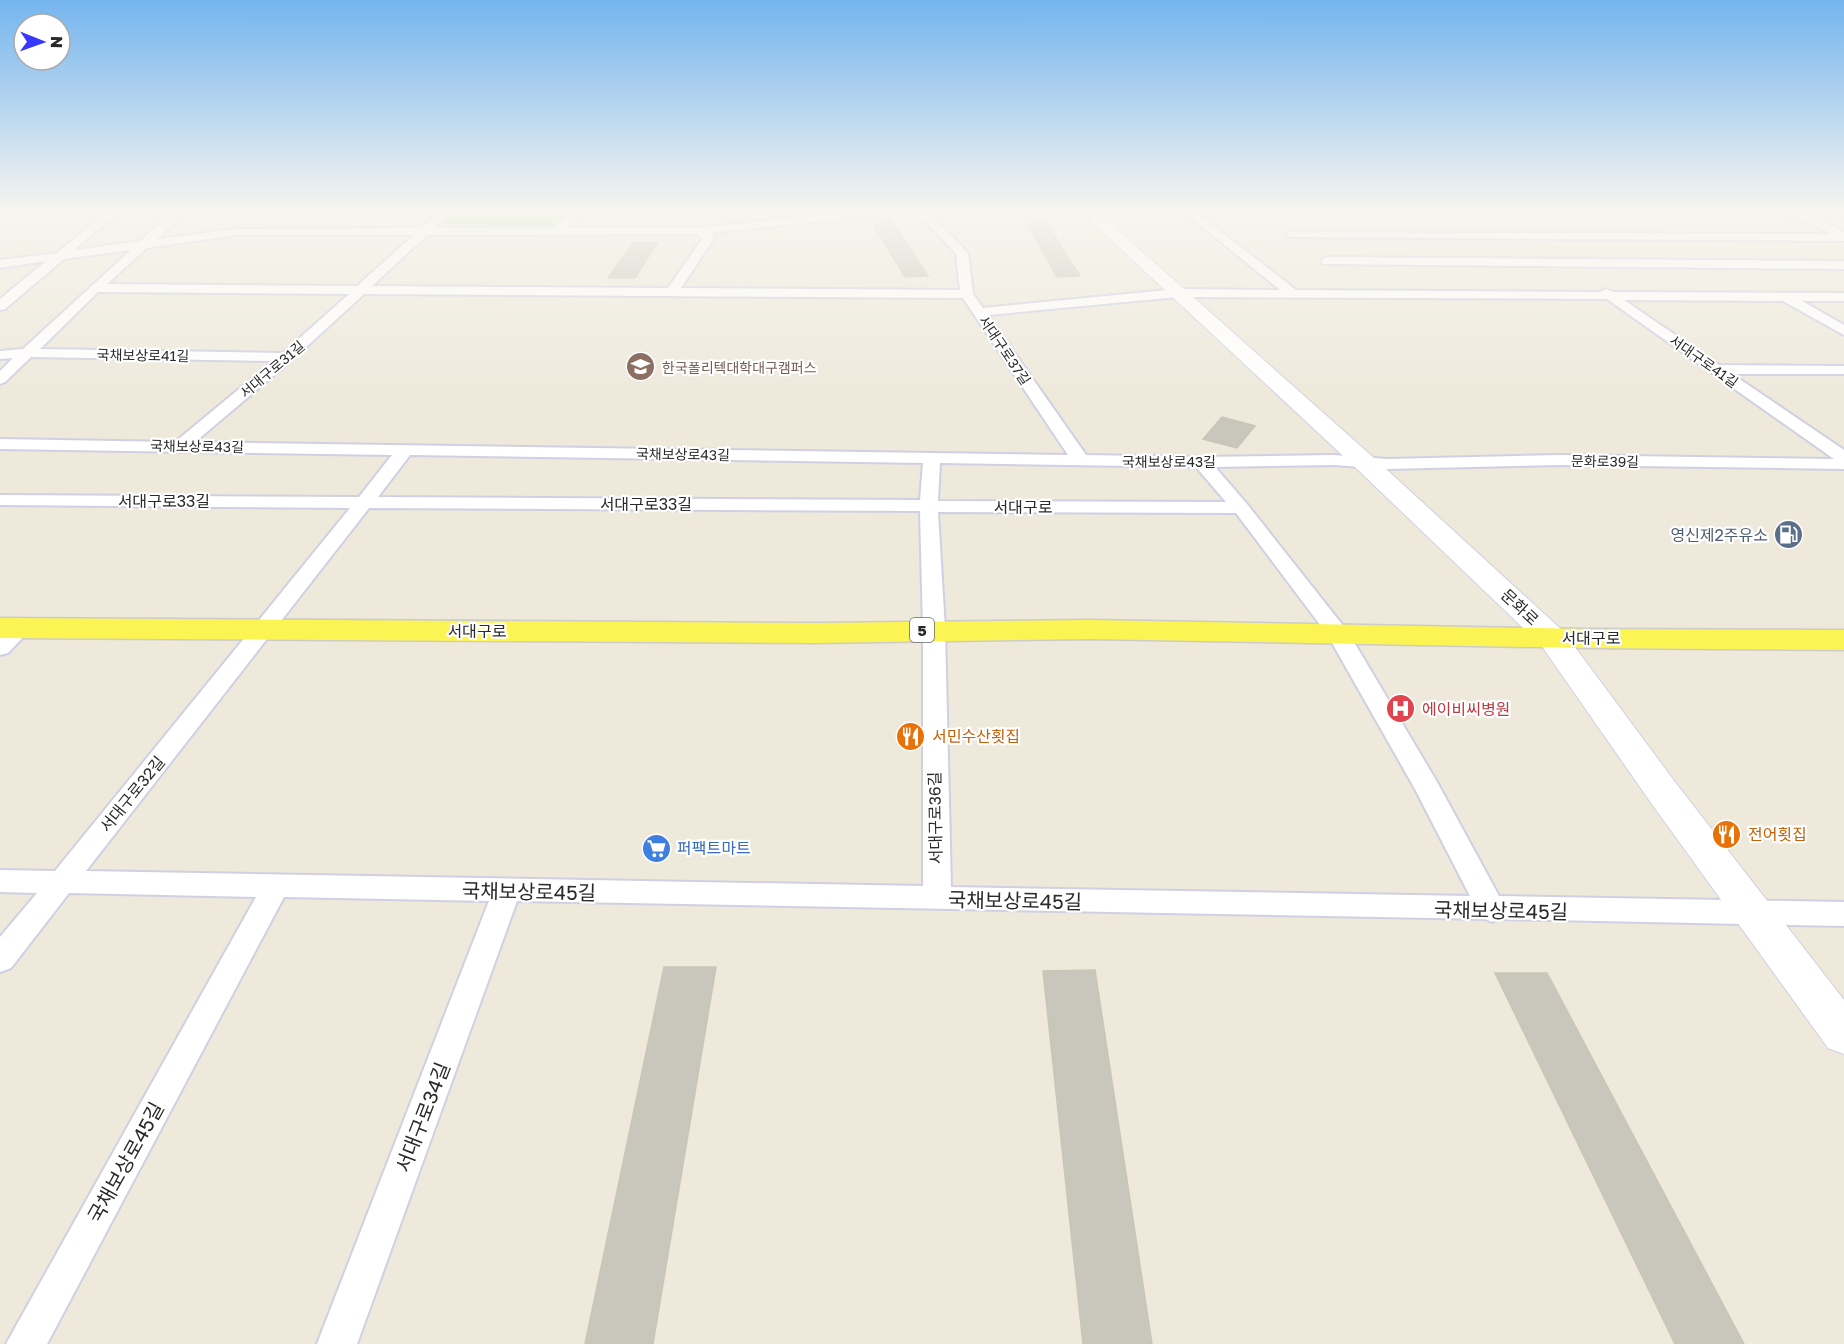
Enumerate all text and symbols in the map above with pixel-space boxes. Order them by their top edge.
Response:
north arrow [12,12,72,72]
text: N [47,36,67,49]
street label: 서대구로37길 [976,312,1034,388]
street label: 서대구로41길 [1666,331,1742,391]
street label: 서대구로31길 [236,337,308,401]
street label: 국채보상로41길 [97,346,189,364]
school or university icon: 한국폴리텍대학대구캠퍼스 [625,351,657,383]
place label: 한국폴리텍대학대구캠퍼스 [662,359,817,376]
street label: 국채보상로43길 [150,437,244,455]
street label: 국채보상로43길 [636,445,730,463]
street label: 문화로39길 [1571,452,1639,470]
street label: 국채보상로43길 [1122,453,1216,470]
street label: 서대구로33길 [118,491,210,511]
street label: 서대구로33길 [600,494,692,514]
street label: 서대구로 [994,497,1053,517]
fuel station icon: 영신제2주유소 [1773,519,1805,551]
place label: 영신제2주유소 [1670,525,1768,545]
street label: 문화로 [1497,585,1543,630]
road number: 5 [910,618,934,642]
street label: 서대구로 [448,621,507,641]
street label: 서대구로 [1562,628,1621,648]
hospital icon: 에이비씨병원 [1385,693,1417,725]
place label: 에이비씨병원 [1422,699,1510,719]
restaurant icon: 서민수산횟집 [895,720,927,752]
place label: 서민수산횟집 [932,726,1020,746]
street label: 서대구로32길 [95,752,169,836]
street label: 서대구로36길 [924,772,946,864]
restaurant icon: 전어횟집 [1711,818,1743,850]
place label: 전어횟집 [1748,824,1807,844]
supermarket icon: 퍼팩트마트 [640,832,672,864]
place label: 퍼팩트마트 [677,838,751,858]
street label: 국채보상로45길 [462,878,596,904]
street label: 국채보상로45길 [948,887,1082,913]
street label: 국채보상로45길 [1434,897,1568,923]
street label: 서대구로34길 [390,1059,454,1175]
street label: 국채보상로45길 [82,1097,168,1227]

